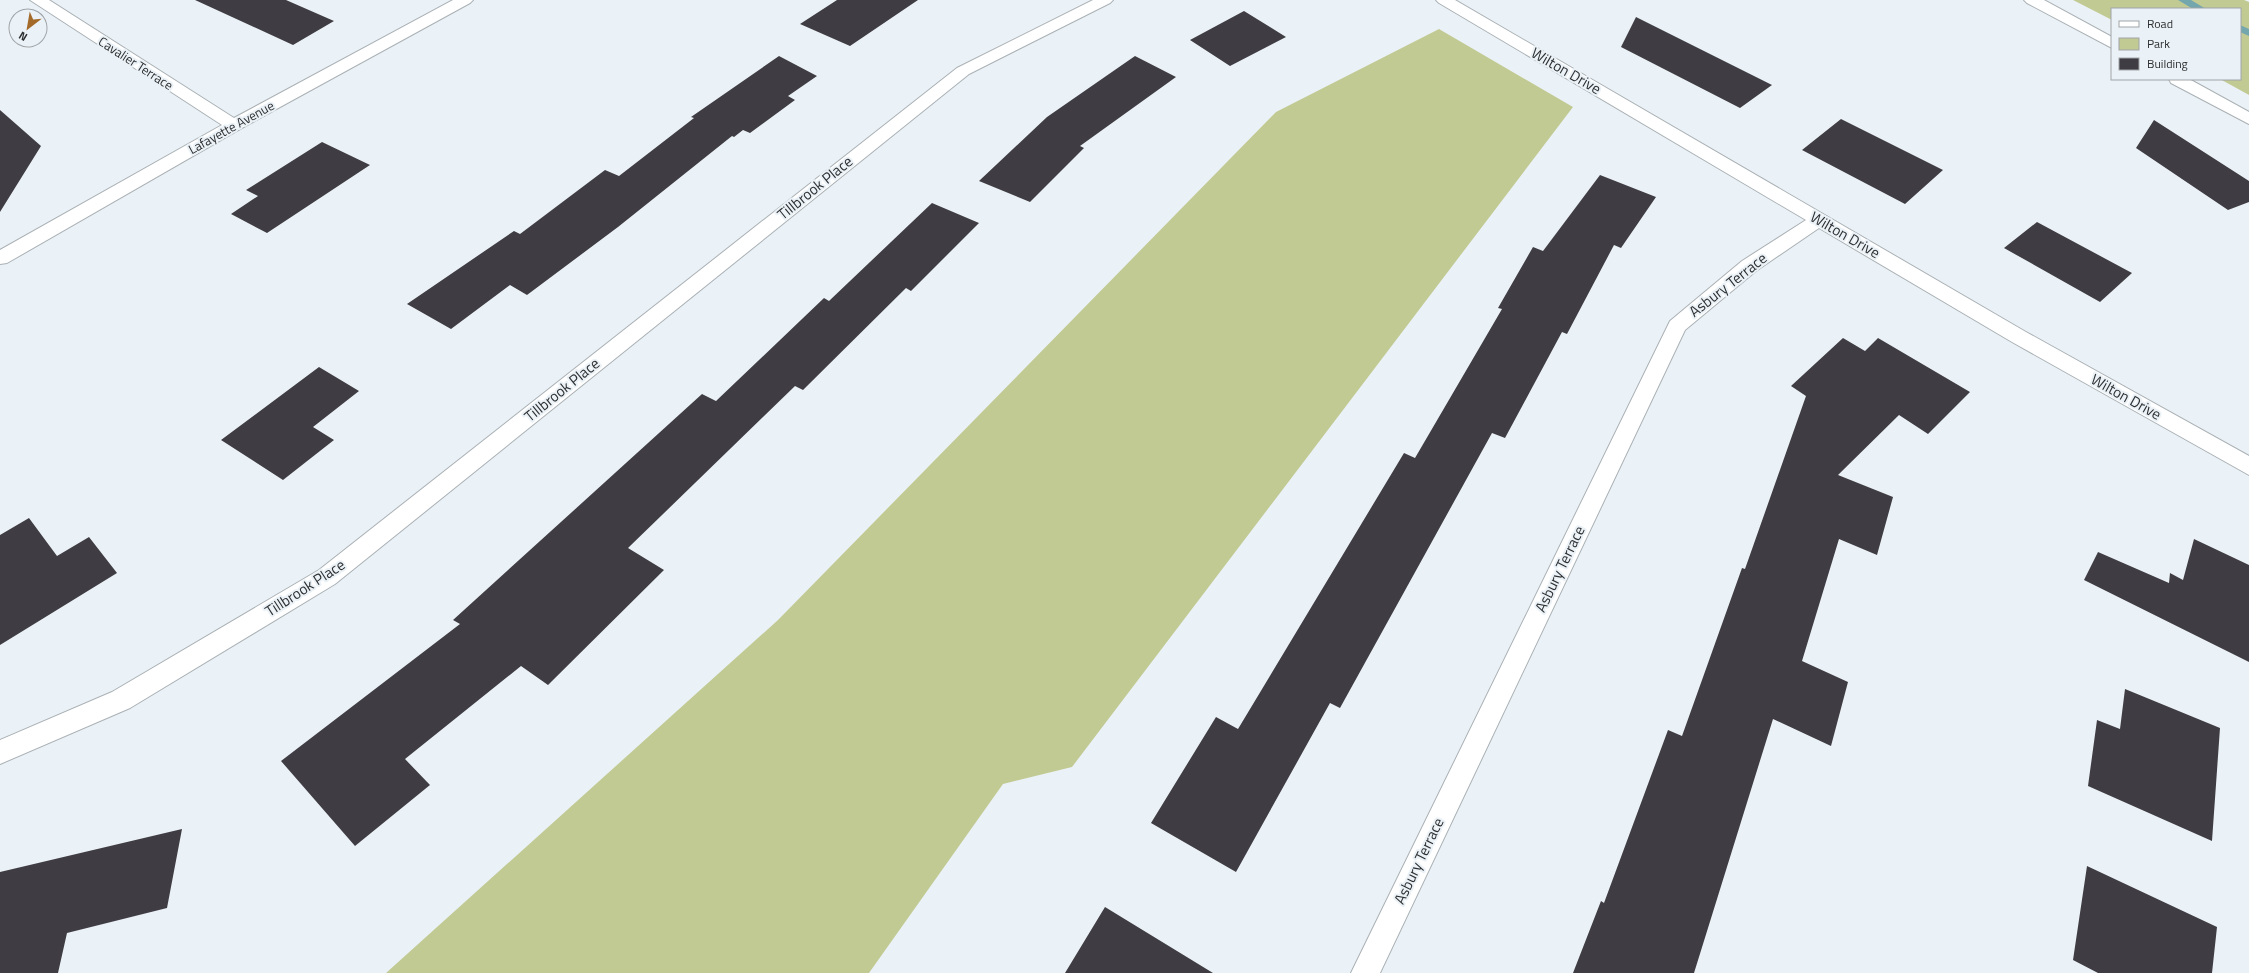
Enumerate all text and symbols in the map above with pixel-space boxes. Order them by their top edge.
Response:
north arrow [8,8,48,48]
legend [2111,8,2241,80]
text: Road [2147,14,2173,33]
text: N [15,28,30,45]
street label: Cavalier Terrace [95,31,177,95]
text: Park [2147,34,2170,53]
street label: Wilton Drive [1527,41,1606,100]
text: Building [2147,54,2188,73]
street label: Lafayette Avenue [184,95,278,159]
street label: Tillbrook Place [772,150,857,225]
street label: Wilton Drive [1806,205,1885,264]
street label: Asbury Terrace [1684,247,1772,322]
street label: Tillbrook Place [519,352,604,427]
street label: Wilton Drive [2087,368,2166,425]
street label: Asbury Terrace [1529,522,1590,616]
street label: Tillbrook Place [260,553,349,622]
street label: Asbury Terrace [1388,814,1449,908]

